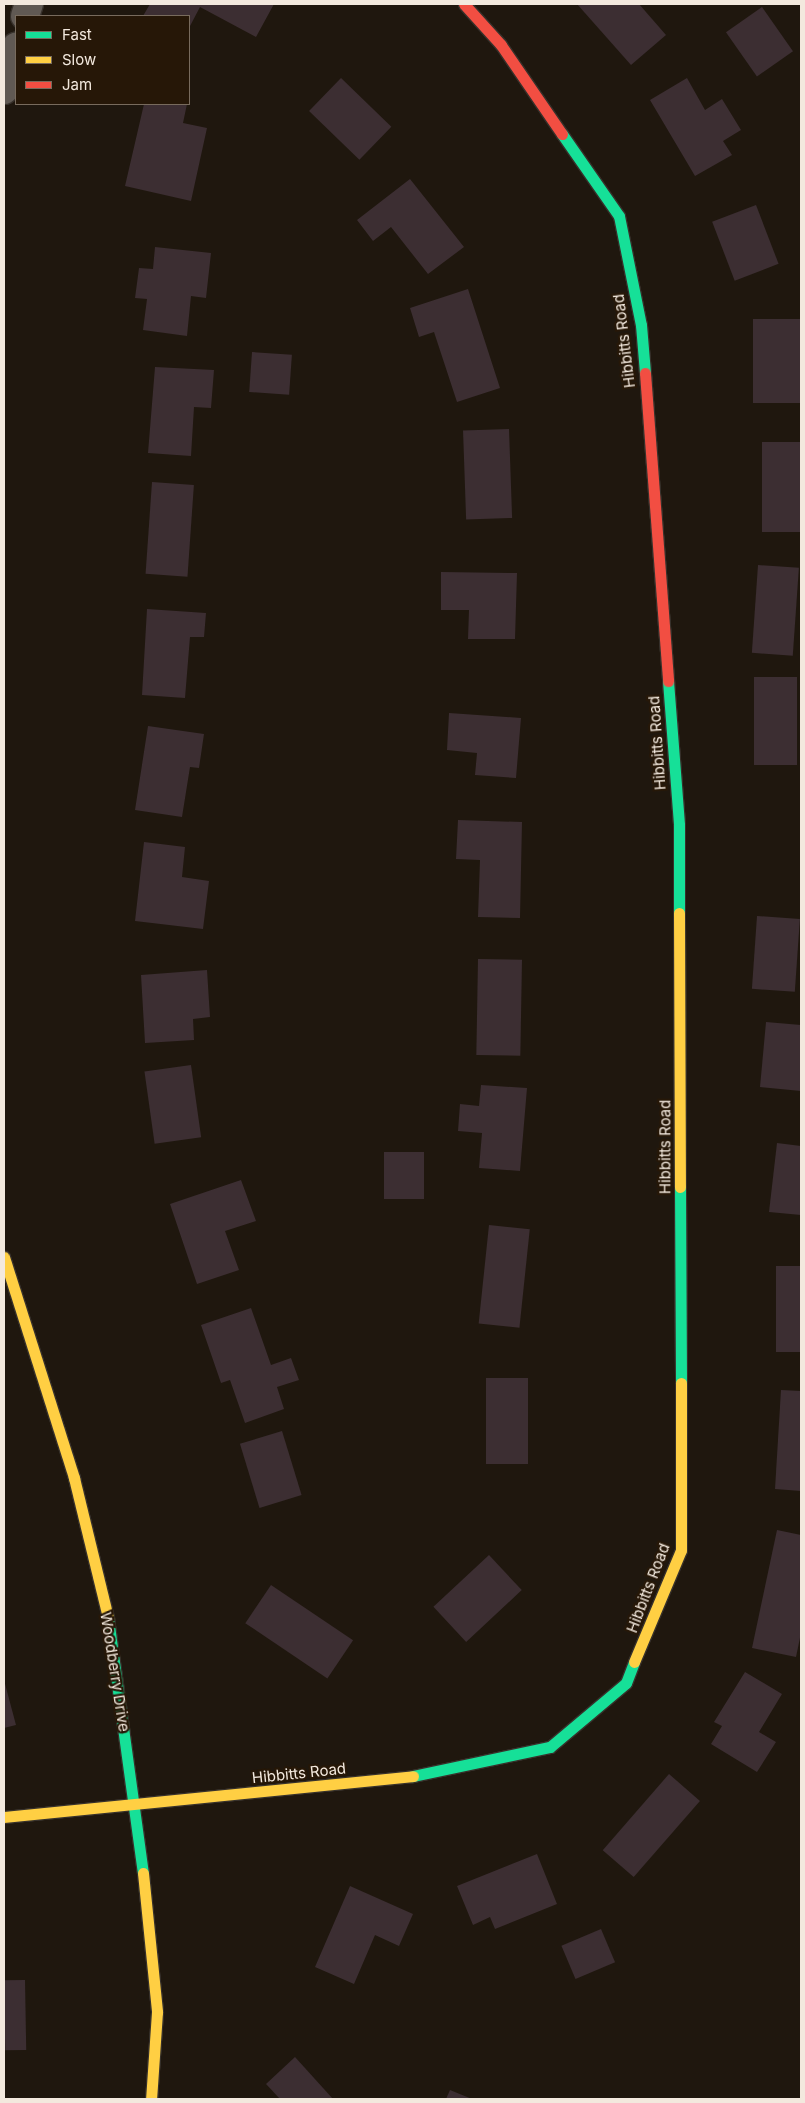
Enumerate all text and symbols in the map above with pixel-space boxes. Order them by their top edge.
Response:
legend [15,15,190,105]
text: Fast [62,25,92,44]
text: Slow [62,50,96,69]
text: Jam [62,75,92,94]
street label: Hibbitts Road [609,293,639,389]
street label: Hibbitts Road [645,695,669,791]
street label: Hibbitts Road [656,1100,674,1194]
street label: Hibbitts Road [623,1541,673,1635]
street label: Woodberry Drive [97,1611,133,1733]
street label: Hibbitts Road [251,1759,347,1787]

